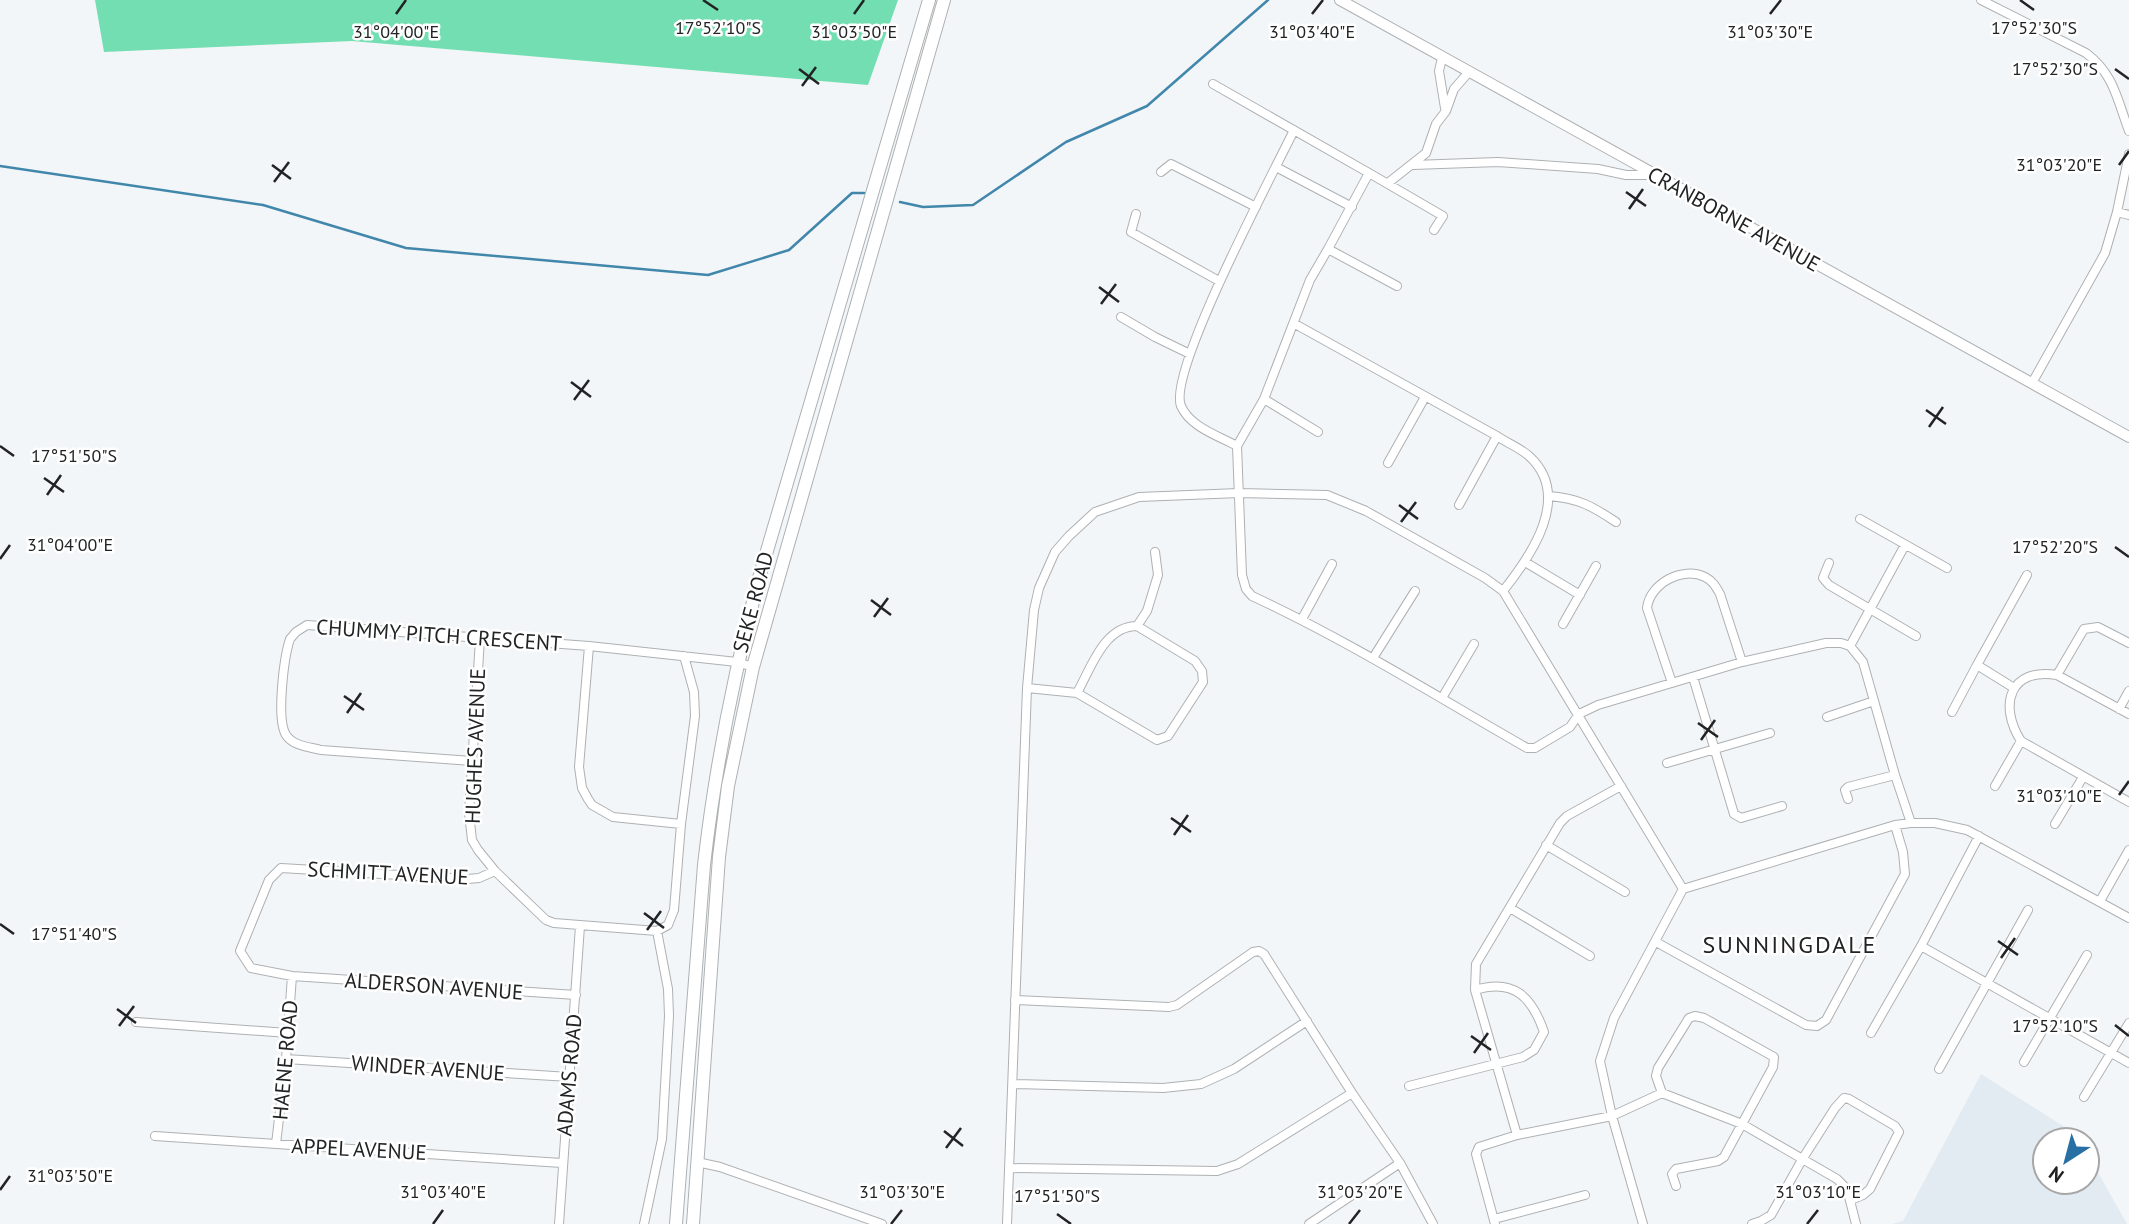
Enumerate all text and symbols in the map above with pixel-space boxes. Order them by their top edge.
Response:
text: 17°52'10"S [675,16,761,39]
text: 17°52'30"S [1991,16,2077,39]
text: 31°04'00"E [353,20,439,43]
text: 31°03'50"E [811,20,897,43]
text: 31°03'40"E [1269,20,1355,43]
text: 31°03'30"E [1727,20,1813,43]
text: 17°52'30"S [2012,57,2098,80]
text: 31°03'20"E [2016,153,2102,176]
street label: CRANBORNE AVENUE [1643,160,1825,278]
text: 17°51'50"S [31,444,117,467]
text: 31°04'00"E [27,533,113,556]
text: 17°52'20"S [2012,535,2098,558]
street label: SEKE ROAD [727,549,779,655]
street label: CHUMMY PITCH CRESCENT [315,613,563,657]
street label: HUGHES AVENUE [459,668,491,824]
text: 31°03'10"E [2016,784,2102,807]
street label: SCHMITT AVENUE [307,855,469,891]
text: 17°51'40"S [31,922,117,945]
district label: SUNNINGDALE [1703,929,1877,960]
street label: ALDERSON AVENUE [344,966,524,1006]
street label: HAENE ROAD [266,999,304,1121]
street label: ADAMS ROAD [550,1013,588,1137]
text: 17°52'10"S [2012,1014,2098,1037]
street label: WINDER AVENUE [350,1049,506,1087]
north arrow [2031,1126,2101,1196]
street label: APPEL AVENUE [291,1132,427,1166]
text: N [2044,1161,2068,1188]
text: 31°03'50"E [27,1164,113,1187]
text: 31°03'40"E [400,1180,486,1203]
text: 31°03'30"E [859,1180,945,1203]
text: 31°03'20"E [1317,1180,1403,1203]
text: 31°03'10"E [1775,1180,1861,1203]
text: 17°51'50"S [1014,1184,1100,1207]

